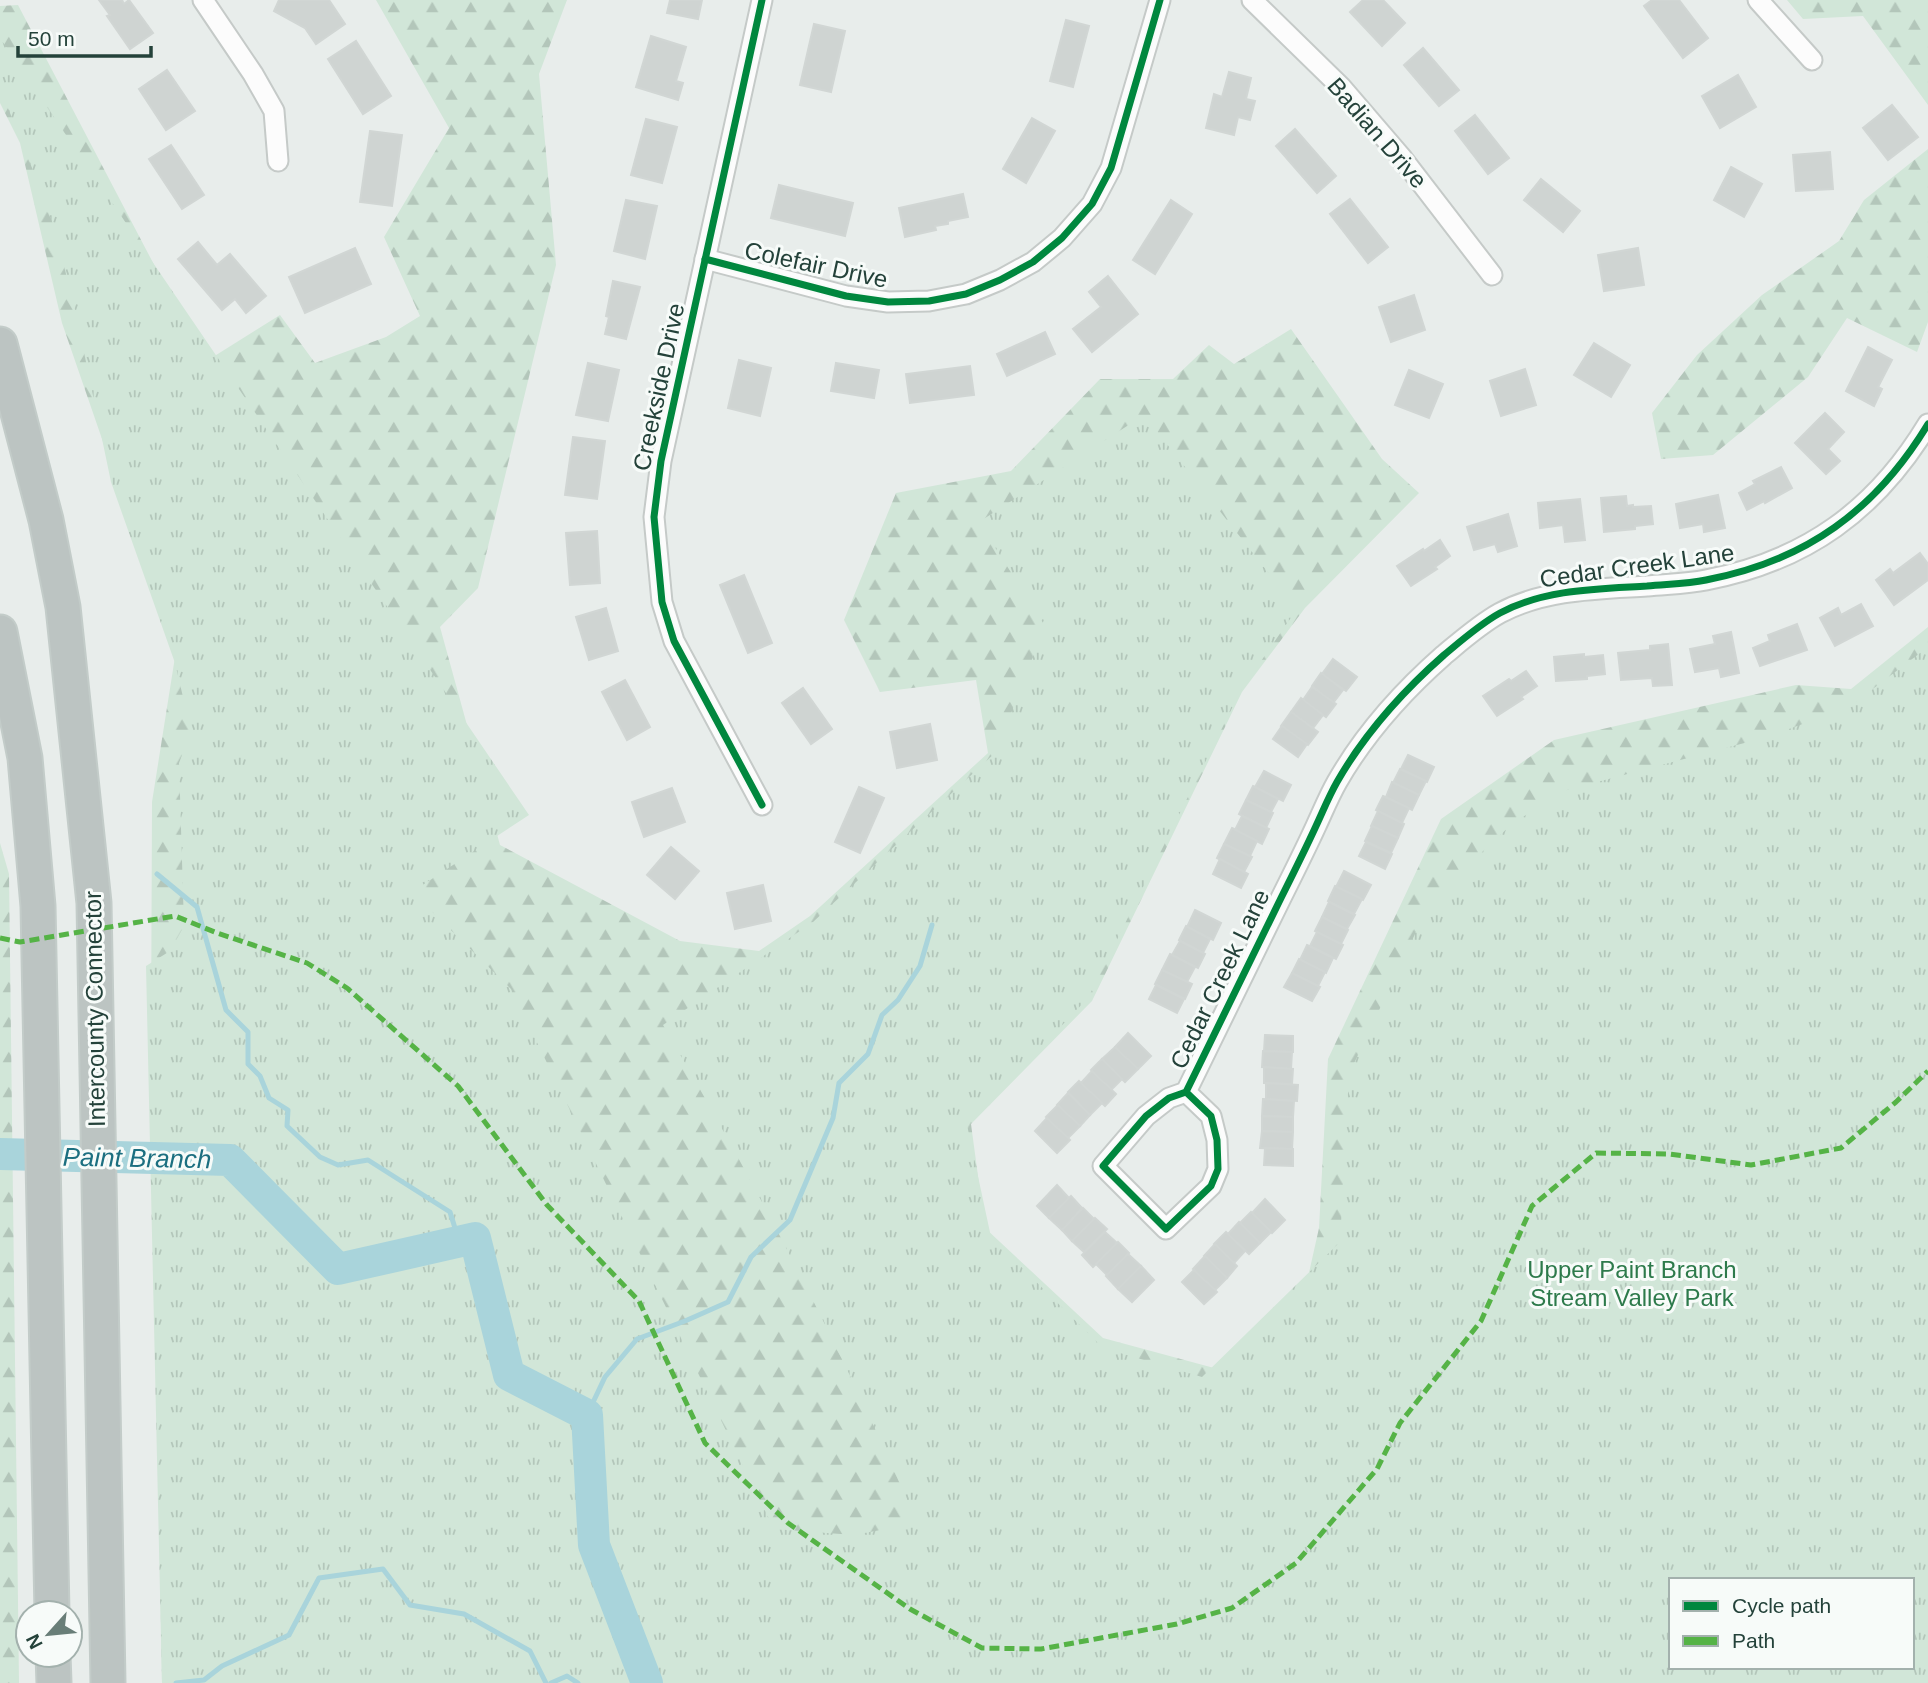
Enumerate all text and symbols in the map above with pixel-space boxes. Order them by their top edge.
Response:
scale bar [18,14,150,58]
text: 50 m [28,27,75,50]
street label: Badian Drive [1322,72,1433,193]
street label: Colefair Drive [742,236,890,293]
street label: Creekside Drive [628,301,689,473]
street label: Cedar Creek Lane [1538,538,1736,593]
street label: Cedar Creek Lane [1164,885,1275,1073]
street label: Intercounty Connector [79,891,110,1127]
water label: Paint Branch [62,1142,212,1174]
park label: Upper Paint Branch Stream Valley Park [1527,1256,1737,1311]
legend [1669,1578,1914,1669]
text: Cycle path [1732,1594,1831,1617]
north arrow [14,1599,84,1669]
text: Path [1732,1629,1775,1652]
text: N [22,1631,47,1652]

